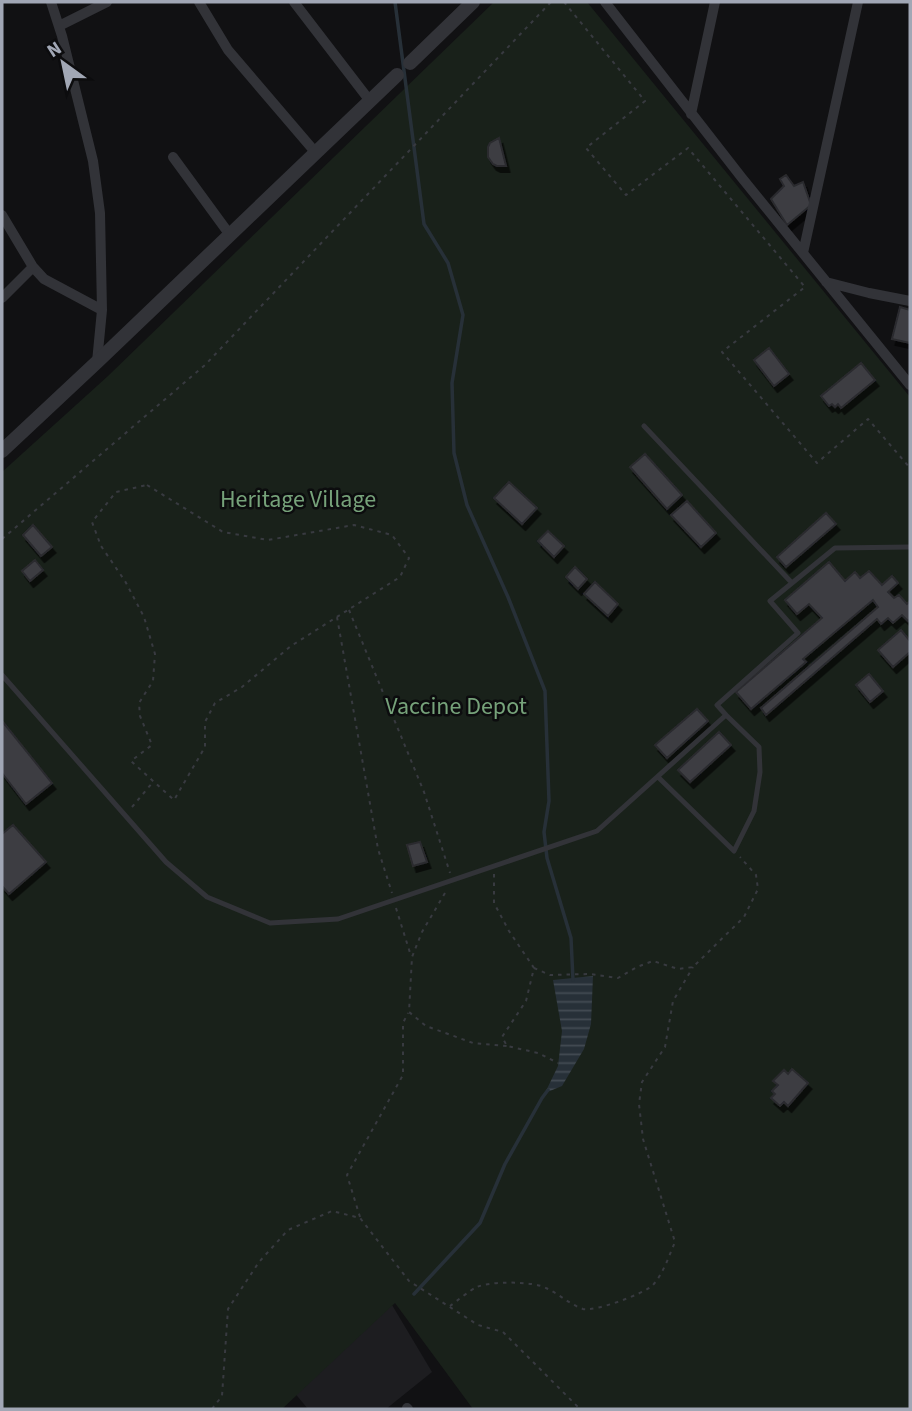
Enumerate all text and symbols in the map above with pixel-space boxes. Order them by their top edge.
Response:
north arrow [28,28,98,98]
text: N [42,35,67,65]
park label: Heritage Village [220,482,376,517]
park label: Vaccine Depot [385,689,527,724]

